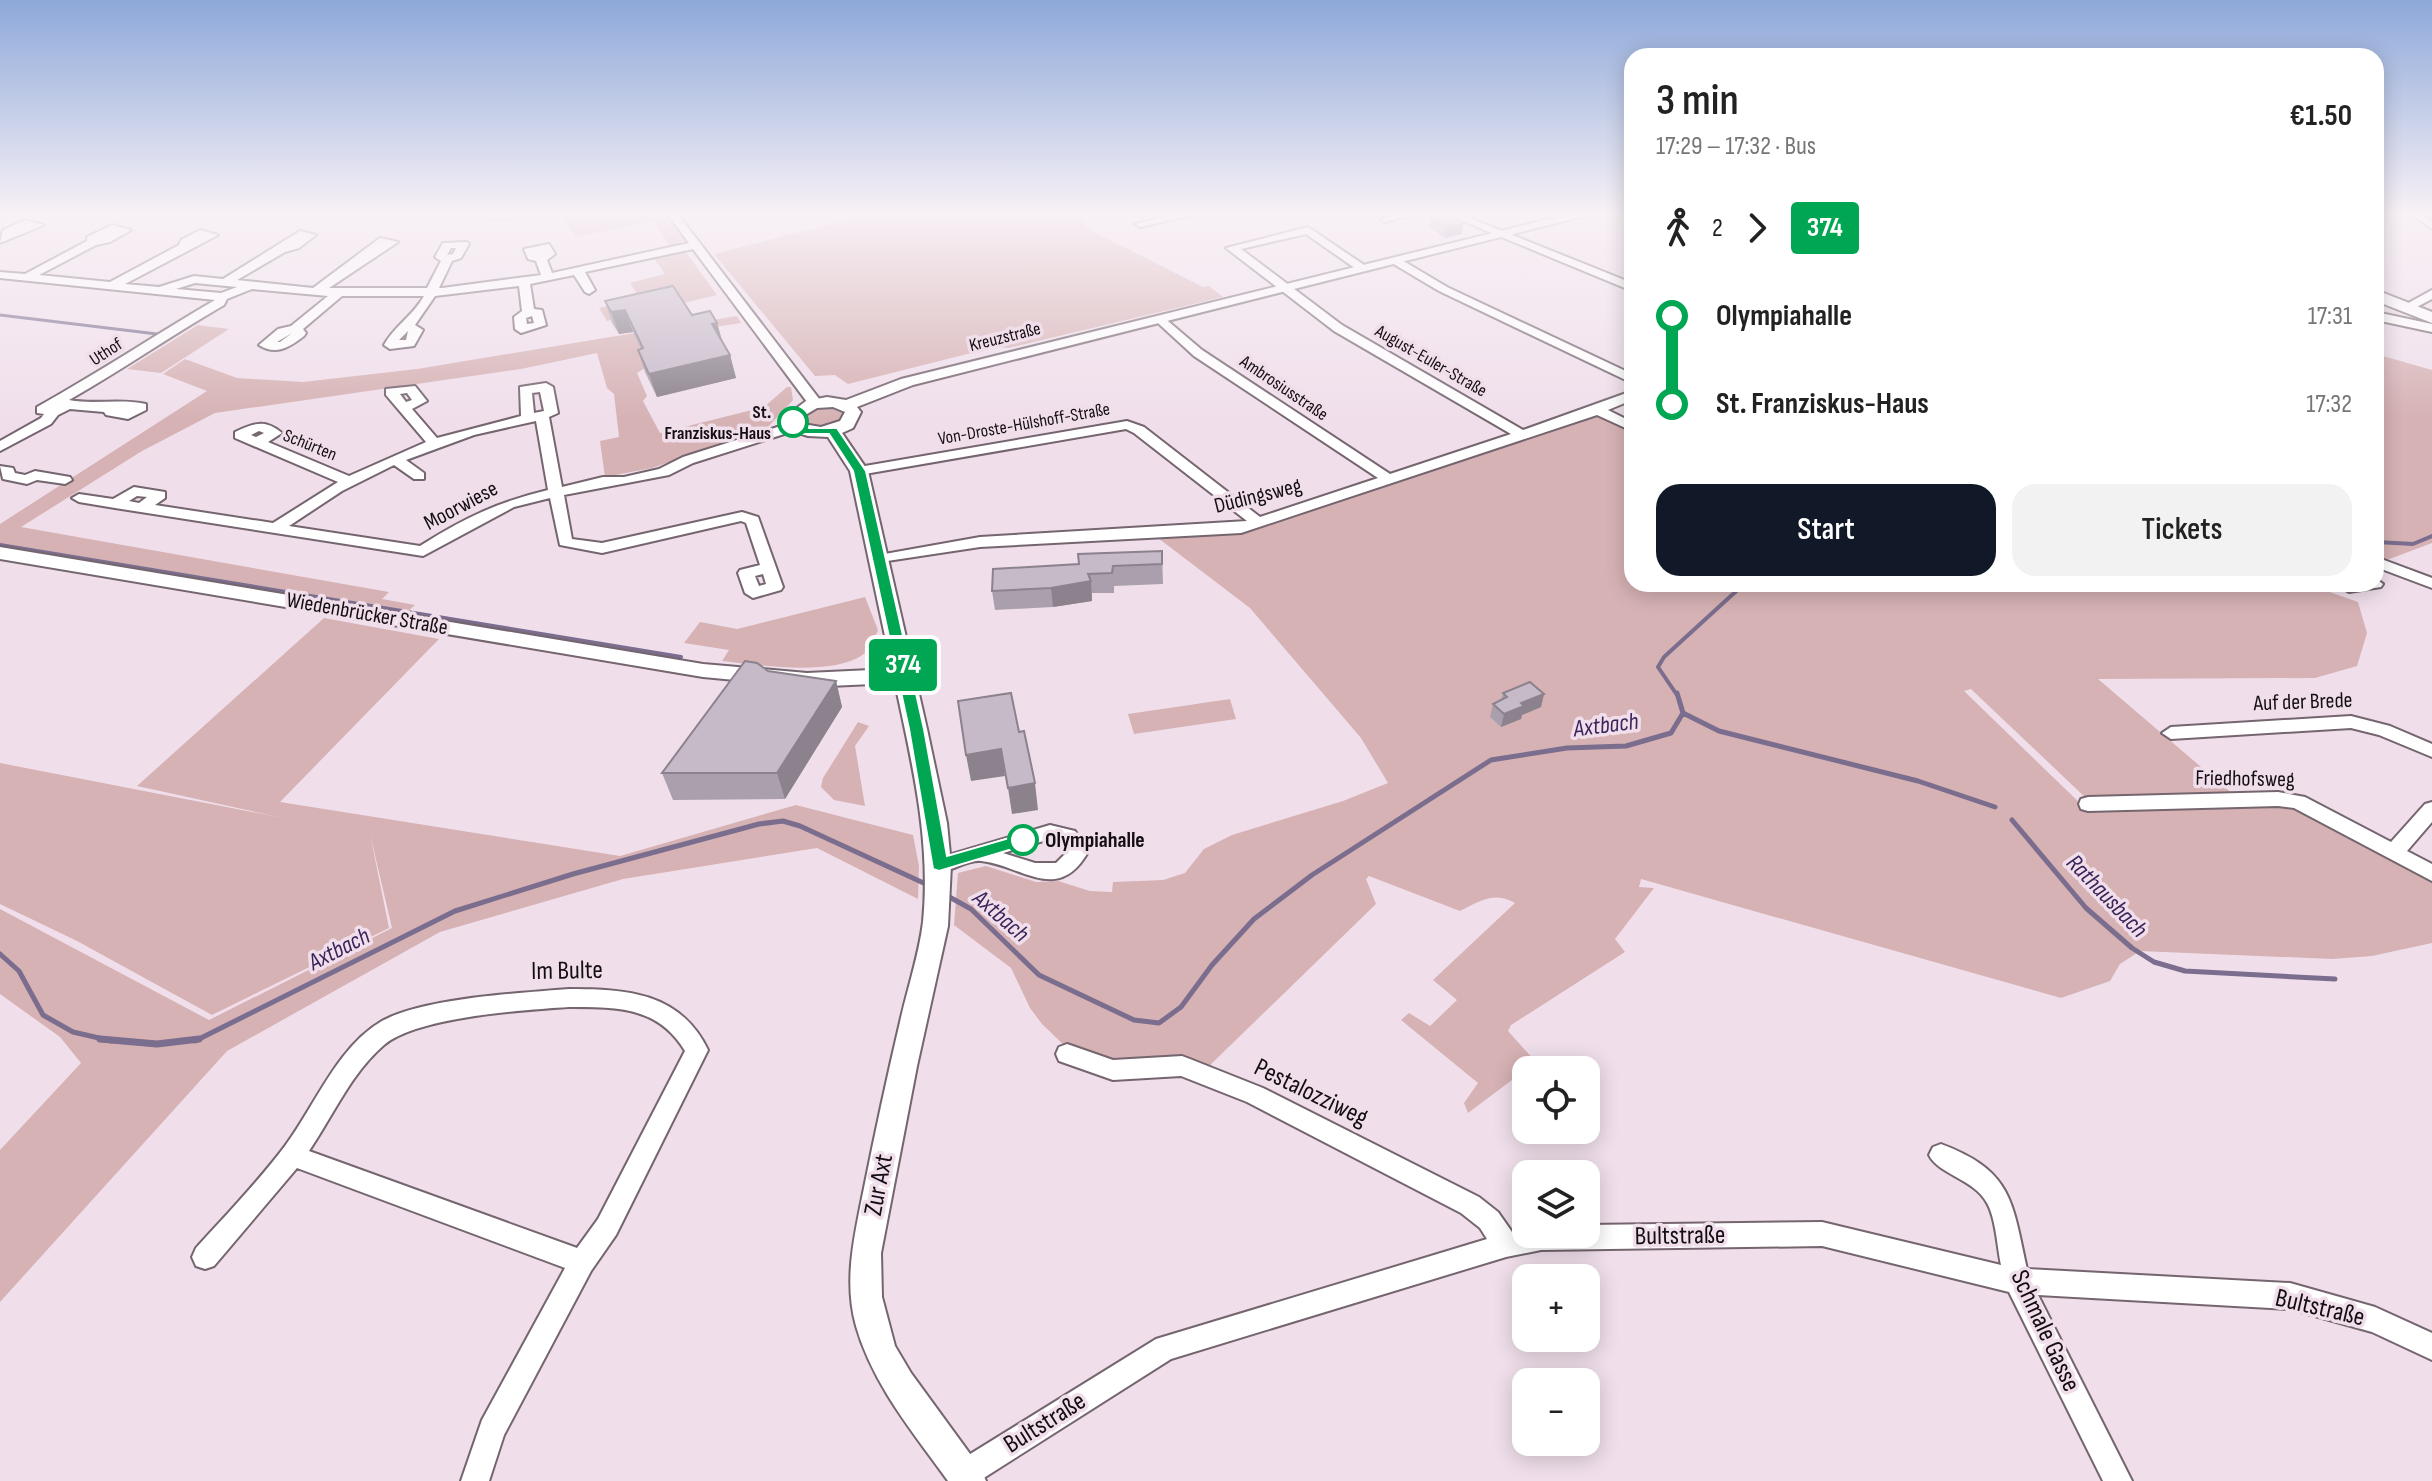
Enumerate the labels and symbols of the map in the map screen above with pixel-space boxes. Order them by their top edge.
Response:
street label: Kreuzstraße [967,318,1043,356]
street label: August-Euler-Straße [1371,320,1491,401]
street label: Uthof [86,333,127,370]
street label: Ambrosiusstraße [1235,350,1332,425]
street label: Von-Droste-Hülshoff-Straße [936,399,1112,449]
place label: St. Franziskus-Haus [664,402,771,444]
marker: St. Franziskus-Haus [778,407,808,437]
street label: Schürten [280,425,340,465]
street label: Düdingsweg [1211,472,1305,520]
street label: Moorwiese [419,475,503,537]
street label: Wiedenbrücker Straße [284,587,450,641]
line badge: 374 [857,639,949,691]
street label: Auf der Brede [2252,687,2353,717]
water label: Axtbach [1571,707,1640,743]
street label: Friedhofsweg [2195,765,2295,793]
marker: Olympiahalle [1008,825,1038,855]
place label: Olympiahalle [1045,827,1145,854]
water label: Rathausbach [2060,848,2154,944]
water label: Axtbach [966,883,1035,948]
water label: Axtbach [303,921,375,977]
street label: Im Bulte [531,955,603,987]
street label: Pestalozziweg [1249,1052,1373,1134]
street label: Zur Axt [858,1152,900,1218]
street label: Bultstraße [1634,1220,1726,1252]
street label: Schmale Gasse [2003,1265,2087,1397]
street label: Bultstraße [2272,1283,2368,1333]
street label: Bultstraße [998,1386,1092,1460]

